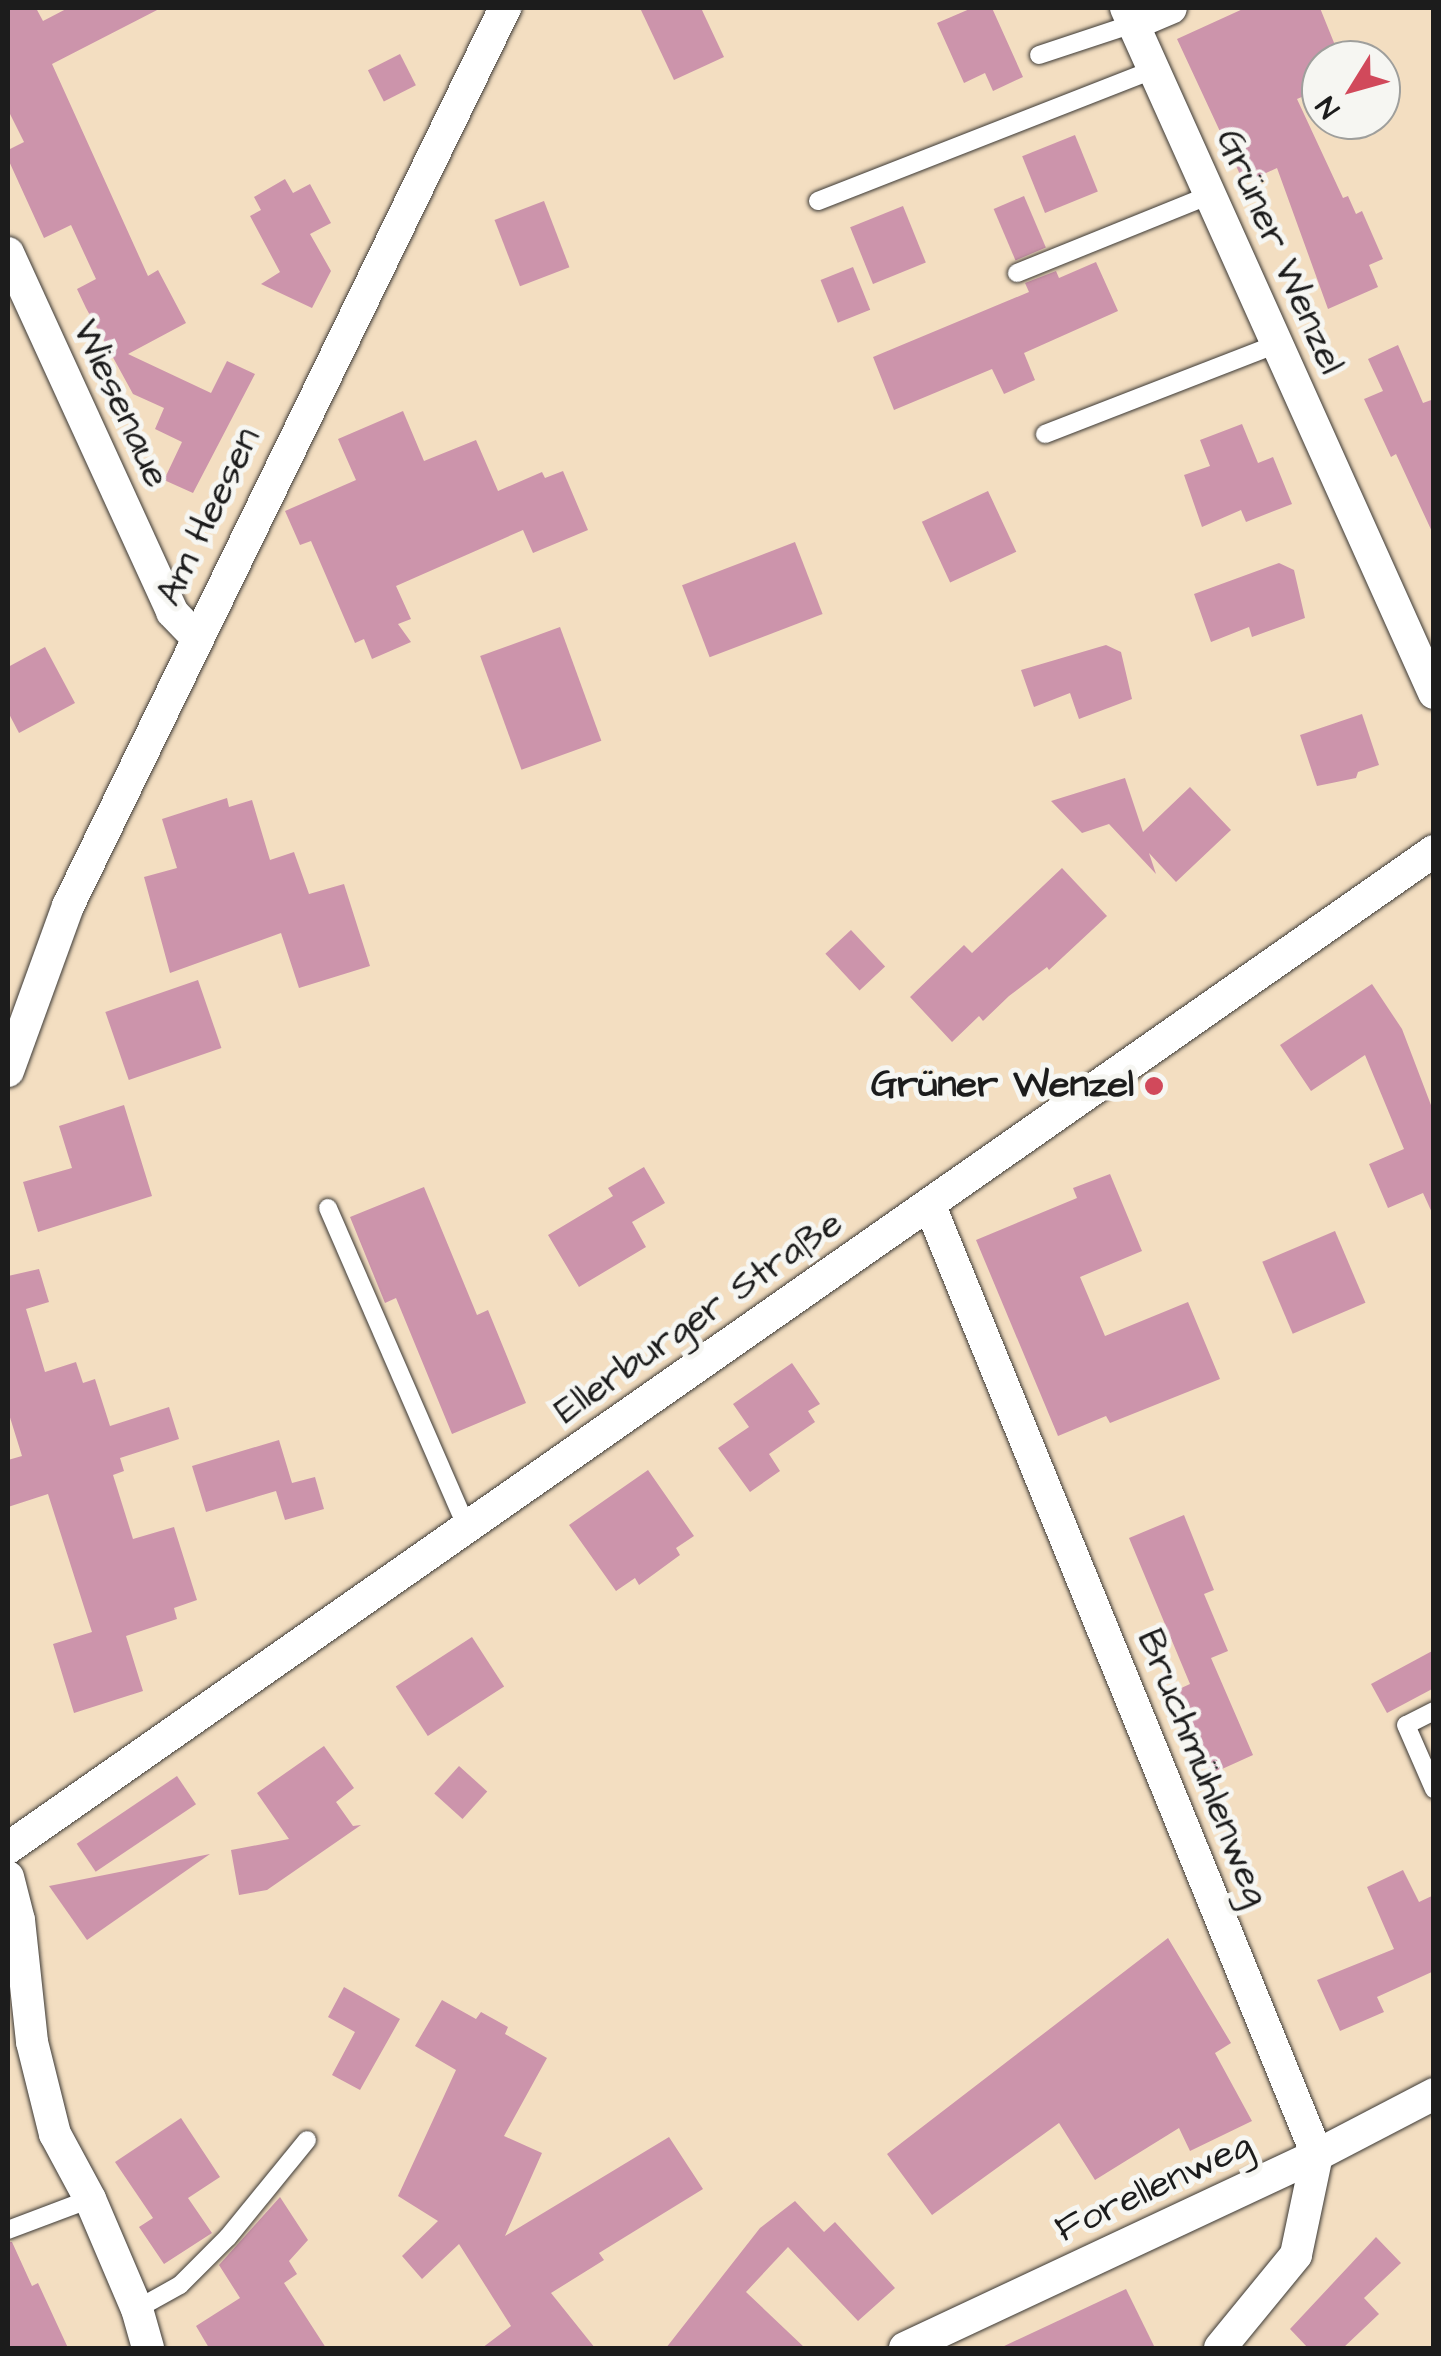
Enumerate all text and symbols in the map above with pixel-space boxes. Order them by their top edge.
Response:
north arrow [1301,40,1401,140]
text: N [1307,88,1349,126]
street label: Grüner Wenzel [1205,123,1353,381]
street label: Wiesenaue [61,313,179,495]
street label: Am Heesen [146,421,272,613]
place label: Grüner Wenzel [871,1063,1134,1109]
marker: Grüner Wenzel [1143,1075,1165,1097]
street label: Ellerburger Straße [546,1201,852,1435]
street label: Bruchmühlenweg [1126,1623,1278,1913]
street label: Forellenweg [1048,2123,1260,2253]

